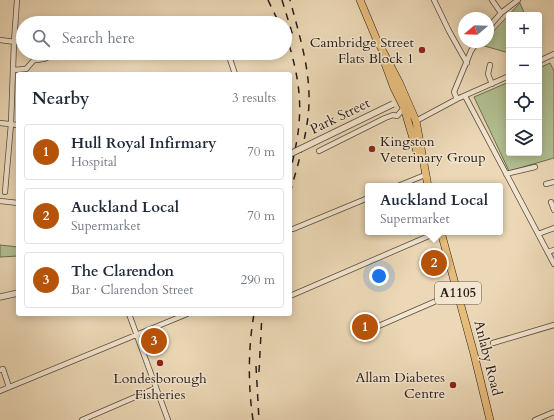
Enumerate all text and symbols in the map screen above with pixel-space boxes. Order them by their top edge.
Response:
north arrow [458,12,494,48]
map controls [506,12,542,156]
button: + [506,12,542,48]
search box [16,16,292,60]
icon: search [30,27,52,49]
text: Search here [62,28,135,48]
place label: Cambridge Street Flats Block 1 [310,33,415,68]
marker: Cambridge Street Flats Block 1 [417,45,427,55]
button: − [506,48,542,84]
button: locate [506,84,542,120]
text: Nearby [32,87,89,110]
text: 3 results [232,89,276,107]
street label: Park Street [307,93,374,139]
button: layers [506,120,542,156]
place label: Kingston Veterinary Group [380,132,486,167]
text: Hull Royal Infirmary [71,133,216,153]
text: 1 [43,143,49,161]
text: 70 m [247,143,275,161]
marker: Kingston Veterinary Group [367,144,377,154]
text: Hospital [71,153,117,171]
popup [365,183,503,235]
text: Auckland Local [380,190,488,210]
text: Auckland Local [71,197,179,217]
text: 2 [43,207,49,225]
text: 70 m [247,207,275,225]
text: Supermarket [380,210,450,228]
text: Supermarket [71,217,141,235]
pin: 2 [421,248,447,278]
text: The Clarendon [71,261,174,281]
your location [369,266,389,286]
text: 3 [43,271,49,289]
text: 290 m [241,271,275,289]
text: Bar · Clarendon Street [71,281,193,299]
road number: A1105 [435,282,481,304]
pin: 1 [352,312,378,342]
street label: Anlaby Road [469,318,507,398]
pin: 3 [141,326,167,356]
marker: Londesborough Fisheries [155,358,165,368]
place label: Allam Diabetes Centre [356,368,445,403]
place label: Londesborough Fisheries [113,369,207,404]
marker: Allam Diabetes Centre [448,380,458,390]

